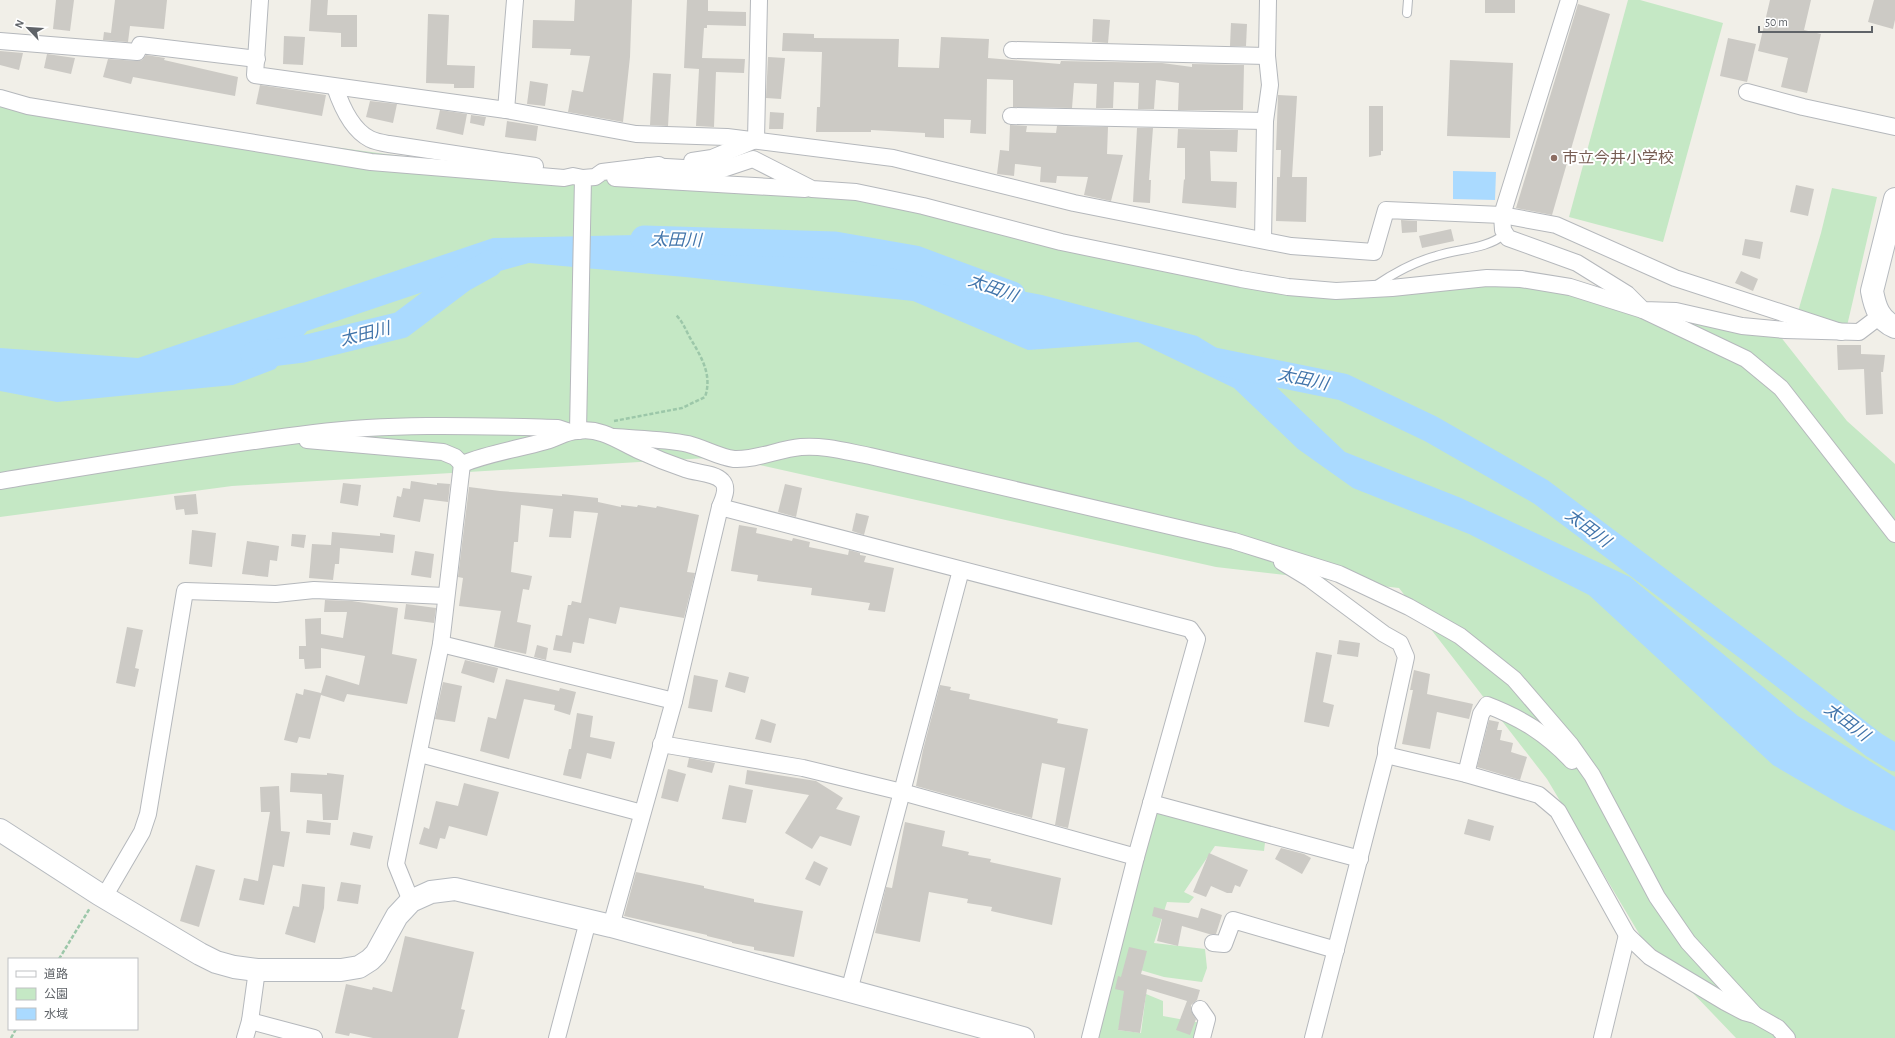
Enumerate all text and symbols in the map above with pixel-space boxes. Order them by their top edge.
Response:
north arrow [8,8,48,48]
scale bar [1759,8,1872,34]
text: 50 m [1765,16,1788,28]
text: N [13,18,26,30]
place label: 市立今井小学校 [1562,149,1674,166]
marker: 市立今井小学校 [1549,153,1559,163]
water label: 太田川 [650,230,704,249]
water label: 太田川 [966,270,1022,305]
water label: 太田川 [338,318,394,348]
water label: 太田川 [1276,364,1332,393]
water label: 太田川 [1563,505,1616,551]
water label: 太田川 [1822,699,1875,745]
legend [8,958,138,1030]
text: 道路 [44,967,68,980]
text: 公園 [44,988,68,1000]
text: 水域 [44,1008,68,1020]

